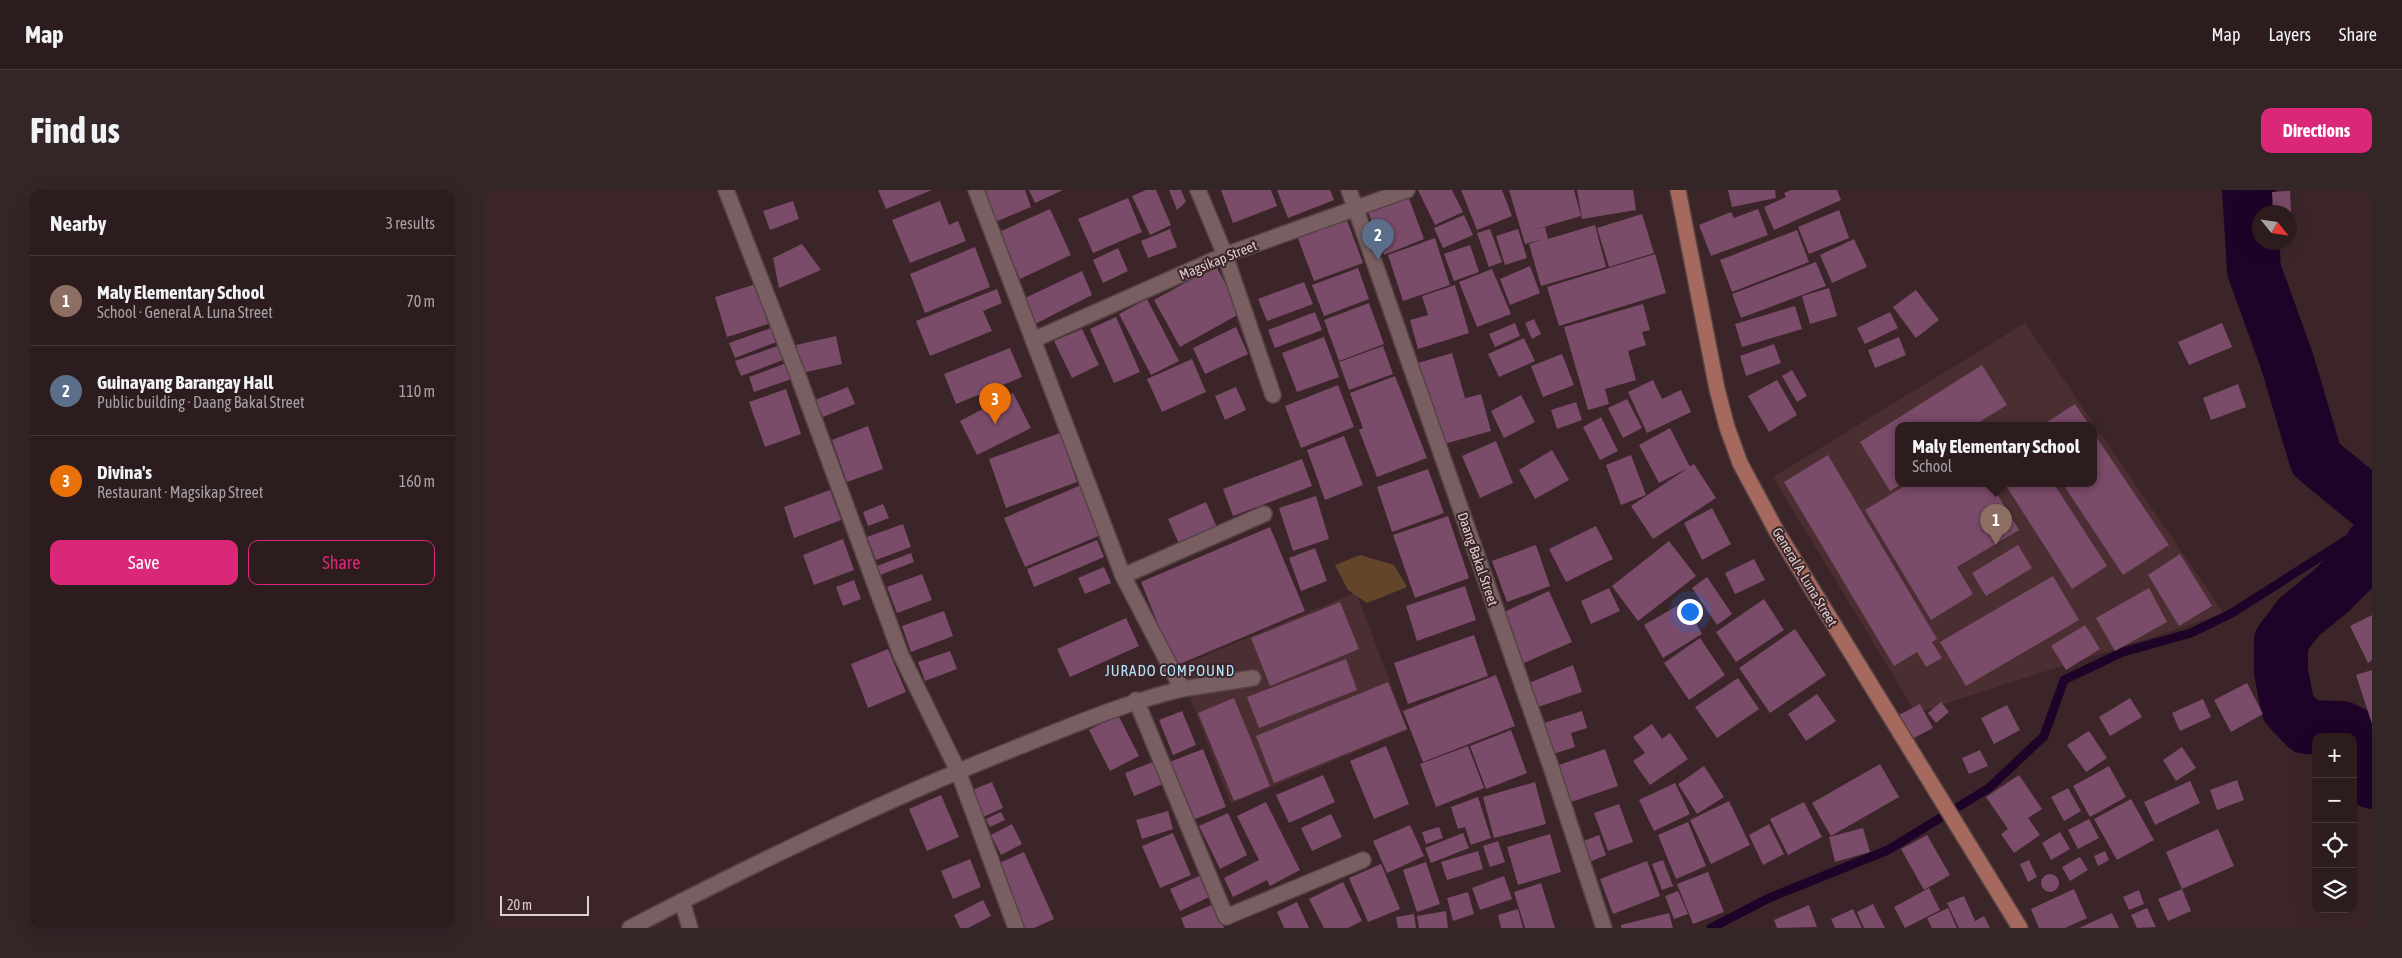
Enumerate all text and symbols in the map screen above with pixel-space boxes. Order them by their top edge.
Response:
text: Map [25,21,64,48]
text: Map [2211,24,2240,45]
text: Layers [2268,24,2311,45]
text: Share [2339,24,2377,45]
button: Directions [2261,108,2372,153]
text: Find us [30,110,120,150]
north arrow [2252,205,2297,250]
text: Nearby [50,211,106,235]
text: 3 results [385,214,435,232]
pin: 2 [1362,219,1394,260]
street label: Magsikap Street [1177,237,1259,283]
text: Maly Elementary School [97,281,264,303]
text: 1 [62,292,70,310]
text: 70 m [406,292,435,310]
text: School · General A. Luna Street [97,303,273,321]
text: Guinayang Barangay Hall [97,371,273,393]
text: 2 [62,382,70,400]
text: 110 m [399,382,435,400]
pin: 3 [979,383,1011,424]
text: Public building · Daang Bakal Street [97,393,305,411]
popup [1895,422,2097,487]
text: Maly Elementary School [1912,435,2080,457]
text: School [1912,457,1952,475]
text: Divina's [97,461,152,483]
text: 3 [62,472,70,490]
text: 160 m [399,472,435,490]
text: Restaurant · Magsikap Street [97,483,263,501]
pin: 1 [1980,504,2012,545]
street label: Daang Bakal Street [1455,510,1501,608]
street label: General A. Luna Street [1769,525,1841,629]
button: Save [50,540,238,585]
button: Share [248,540,435,585]
your location [1677,599,1703,625]
district label: JURADO COMPOUND [1105,662,1235,679]
map controls [2312,733,2357,913]
button: + [2312,733,2357,778]
button: − [2312,778,2357,823]
button: locate [2312,823,2357,868]
button: layers [2312,868,2357,913]
scale bar [500,893,589,916]
text: 20 m [507,897,532,913]

